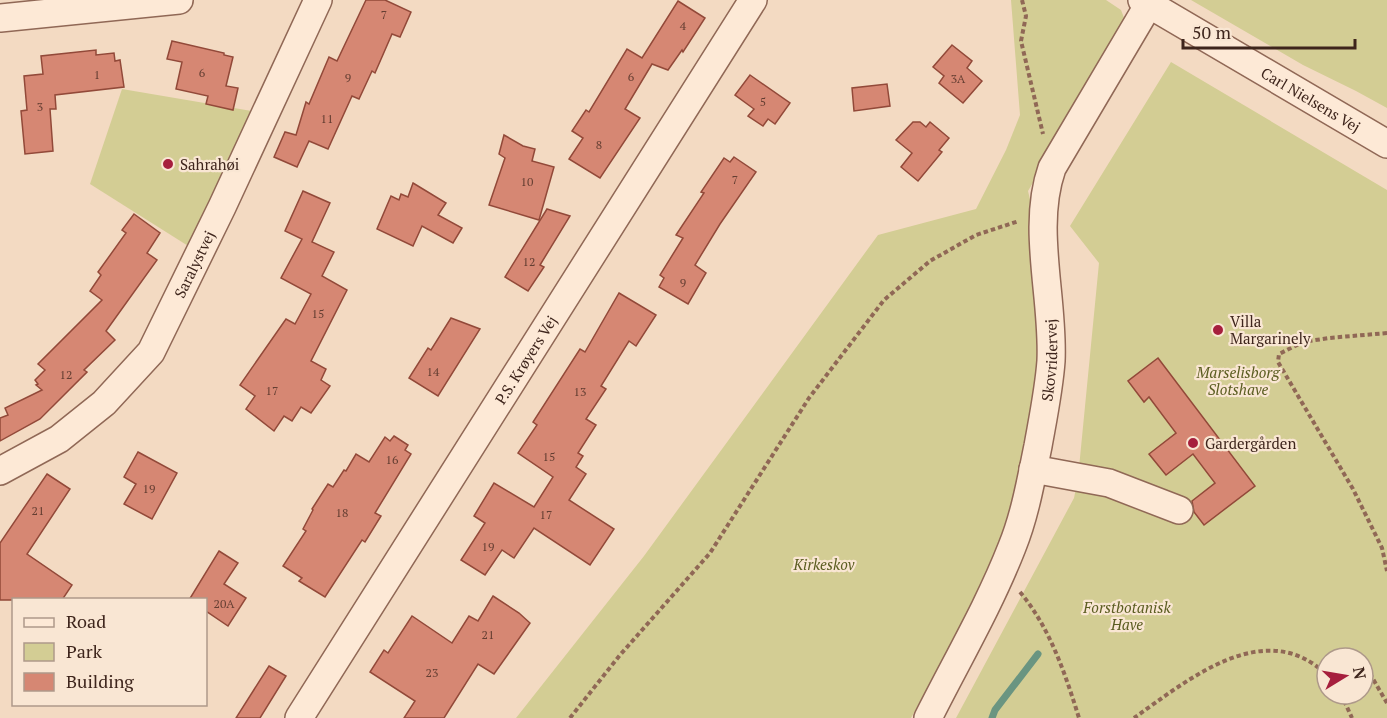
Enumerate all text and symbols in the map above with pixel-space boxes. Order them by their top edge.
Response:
house number: 7 [381,7,387,22]
scale bar [1183,12,1356,50]
house number: 4 [680,18,687,33]
text: 50 m [1192,20,1232,44]
street label: Carl Nielsens Vej [1258,62,1364,136]
house number: 6 [199,65,206,80]
house number: 1 [94,67,100,82]
house number: 6 [628,69,635,84]
house number: 9 [345,70,351,85]
house number: 3A [951,71,966,86]
house number: 5 [760,94,766,109]
house number: 3 [37,99,43,114]
house number: 11 [321,111,333,126]
house number: 8 [596,137,602,152]
place label: Sahrahøi [180,154,239,174]
marker: Sahrahøi [161,157,175,171]
house number: 7 [732,172,738,187]
house number: 10 [521,174,533,189]
street label: Saralystvej [169,227,219,301]
house number: 12 [523,254,535,269]
house number: 9 [680,275,686,290]
house number: 15 [312,306,324,321]
place label: Villa Margarinely [1230,311,1311,348]
street label: P.S. Krøyers Vej [490,312,561,408]
street label: Skovridervej [1036,318,1061,403]
marker: Villa Margarinely [1211,323,1225,337]
park label: Marselisborg Slotshave [1196,362,1281,399]
house number: 14 [427,364,440,379]
house number: 12 [60,367,72,382]
house number: 17 [266,383,278,398]
house number: 13 [574,384,586,399]
place label: Gardergården [1205,433,1296,453]
marker: Gardergården [1186,436,1200,450]
house number: 15 [543,449,555,464]
house number: 16 [386,452,399,467]
house number: 19 [143,481,155,496]
house number: 21 [32,503,44,518]
house number: 18 [336,505,348,520]
house number: 17 [540,507,552,522]
house number: 19 [482,539,494,554]
park label: Kirkeskov [793,554,855,574]
house number: 20A [214,596,235,611]
park label: Forstbotanisk Have [1082,597,1171,634]
legend [12,598,207,706]
text: Road [66,609,106,633]
house number: 21 [482,627,494,642]
text: Park [66,639,103,663]
north arrow [1315,646,1375,706]
house number: 23 [426,665,438,680]
text: N [1348,665,1372,681]
text: Building [66,669,134,693]

